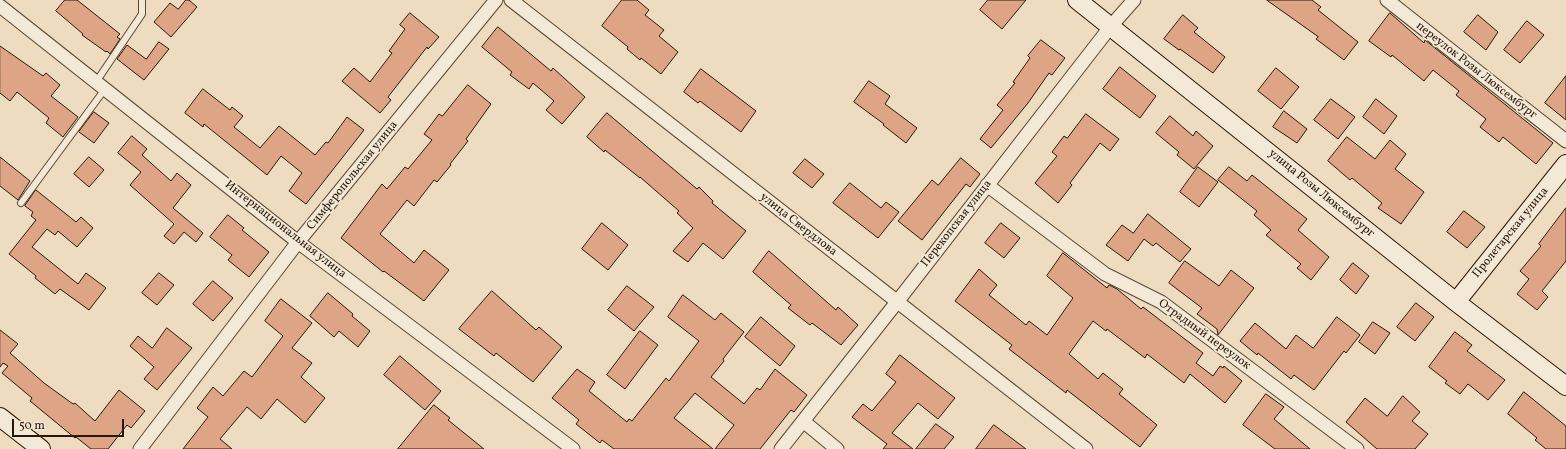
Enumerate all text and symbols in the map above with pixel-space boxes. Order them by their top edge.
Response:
street label: переулок Розы Люксембург [1413,19,1539,123]
street label: Симферопольская улица [305,119,401,233]
street label: улица Розы Люксембург [1265,147,1377,241]
street label: Интернациональная улица [221,178,349,282]
street label: Перекопская улица [919,178,995,270]
street label: Пролетарская улица [1470,185,1552,281]
street label: улица Свердлова [756,190,840,260]
street label: Отрадный переулок [1155,297,1253,373]
scale bar [14,411,126,437]
text: 50 m [19,418,45,434]

